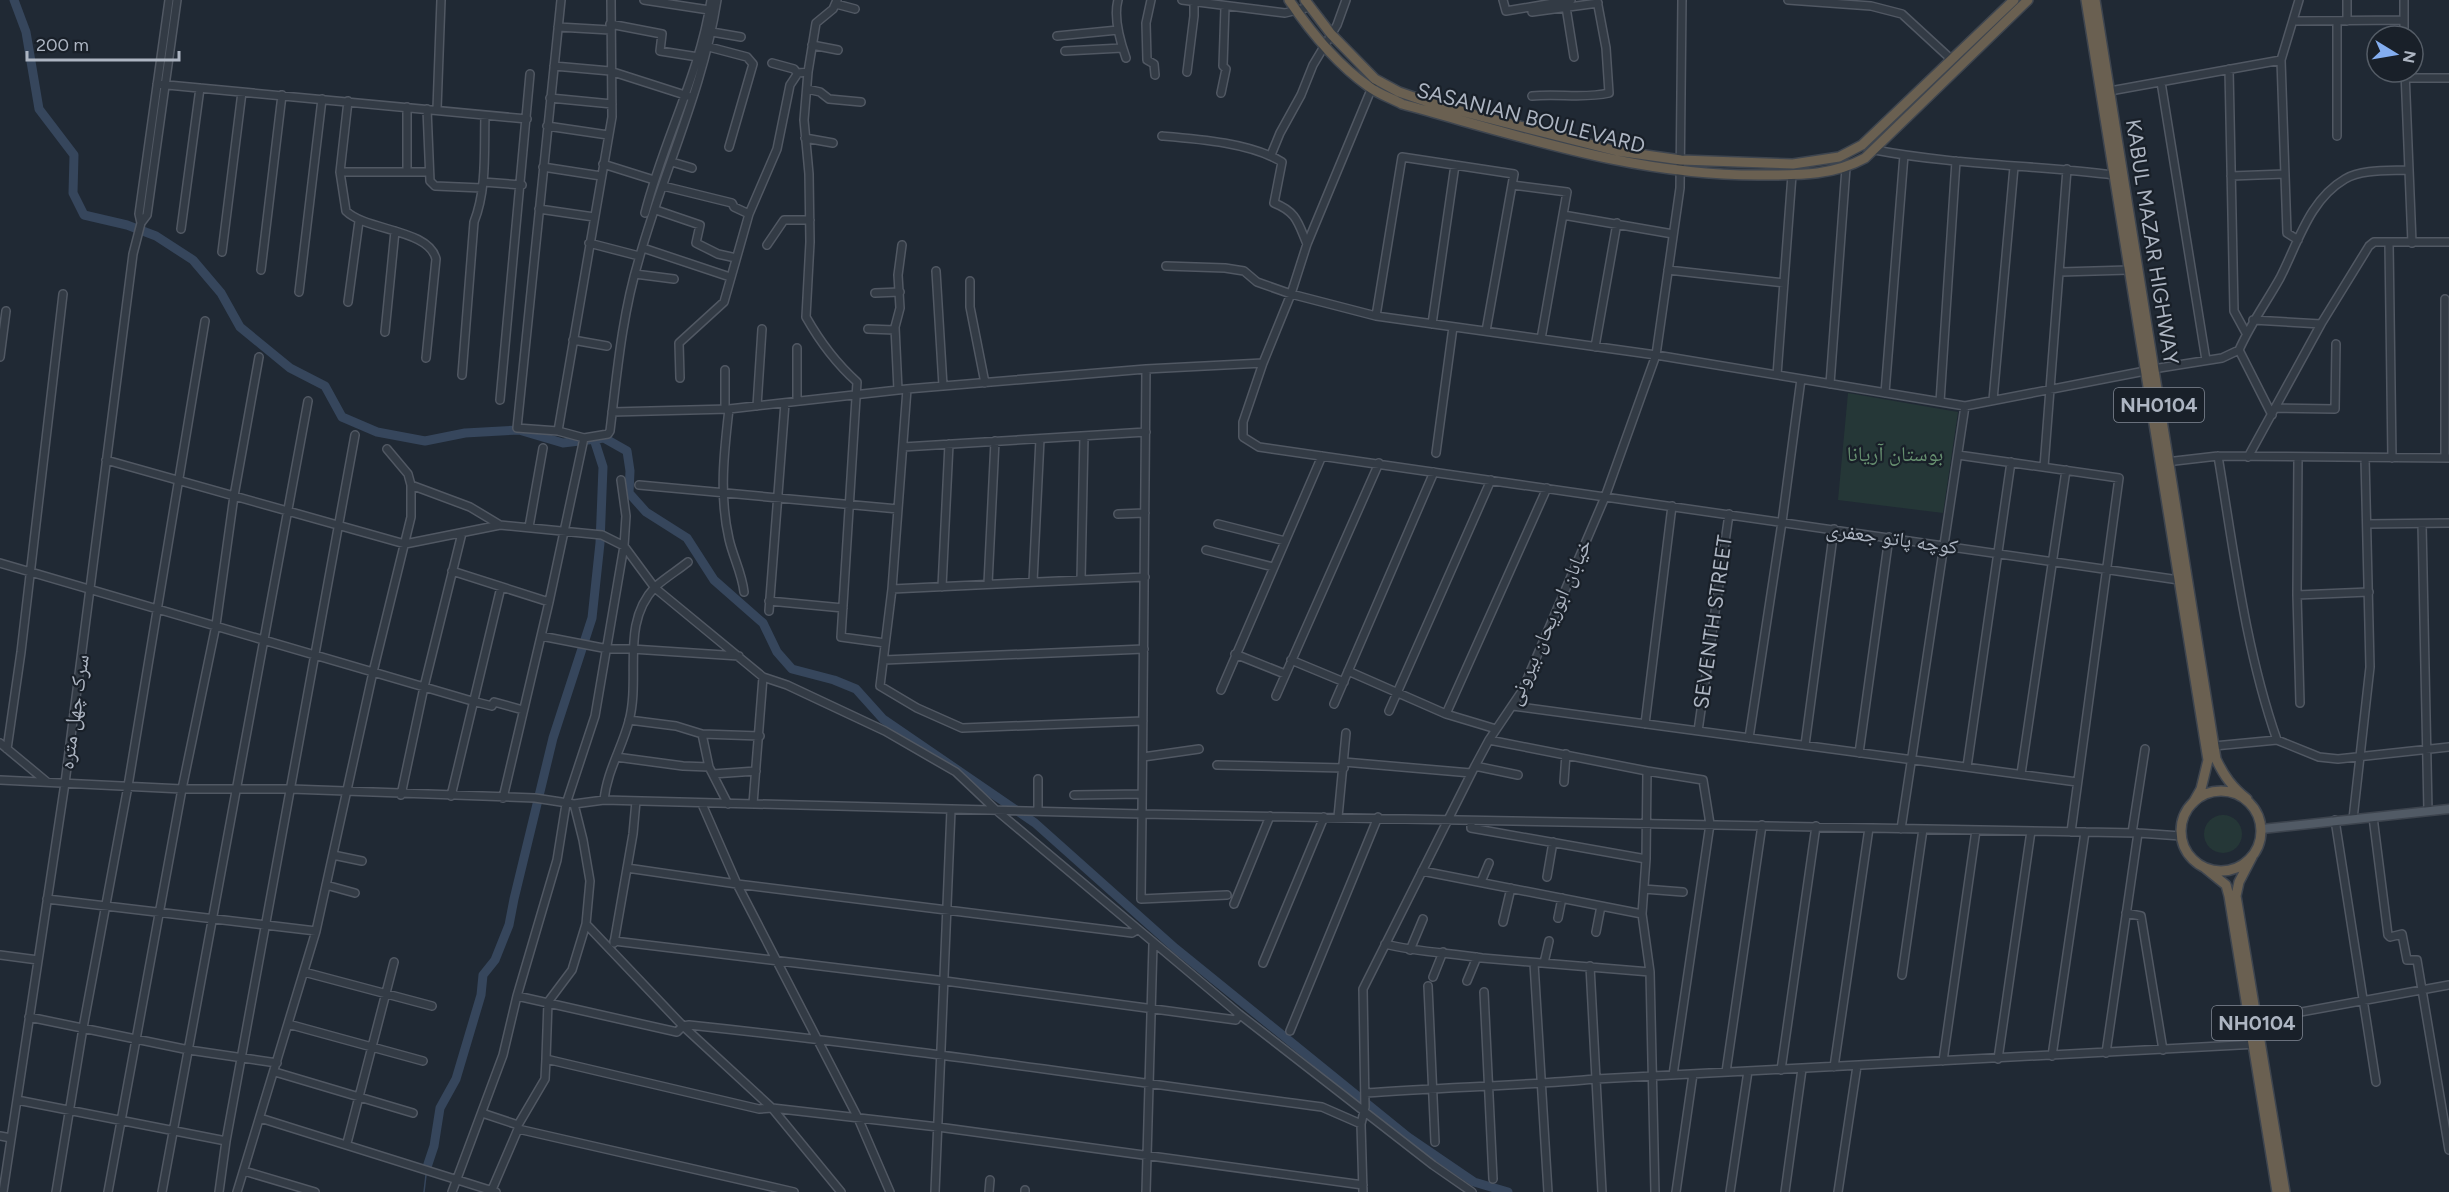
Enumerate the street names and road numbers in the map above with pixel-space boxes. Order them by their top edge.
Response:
street label: SASANIAN BOULEVARD [1414,77,1648,158]
street label: KABUL MAZAR HIGHWAY [2121,117,2184,367]
road number: NH0104 [2114,388,2204,422]
street label: کوچه پاتو جعفری [1824,516,1960,559]
street label: SEVENTH STREET [1688,533,1737,710]
street label: خیابان ابوریحان بیرونی [1501,535,1597,709]
street label: سرک چهل متره [53,653,95,771]
road number: NH0104 [2212,1006,2302,1040]

